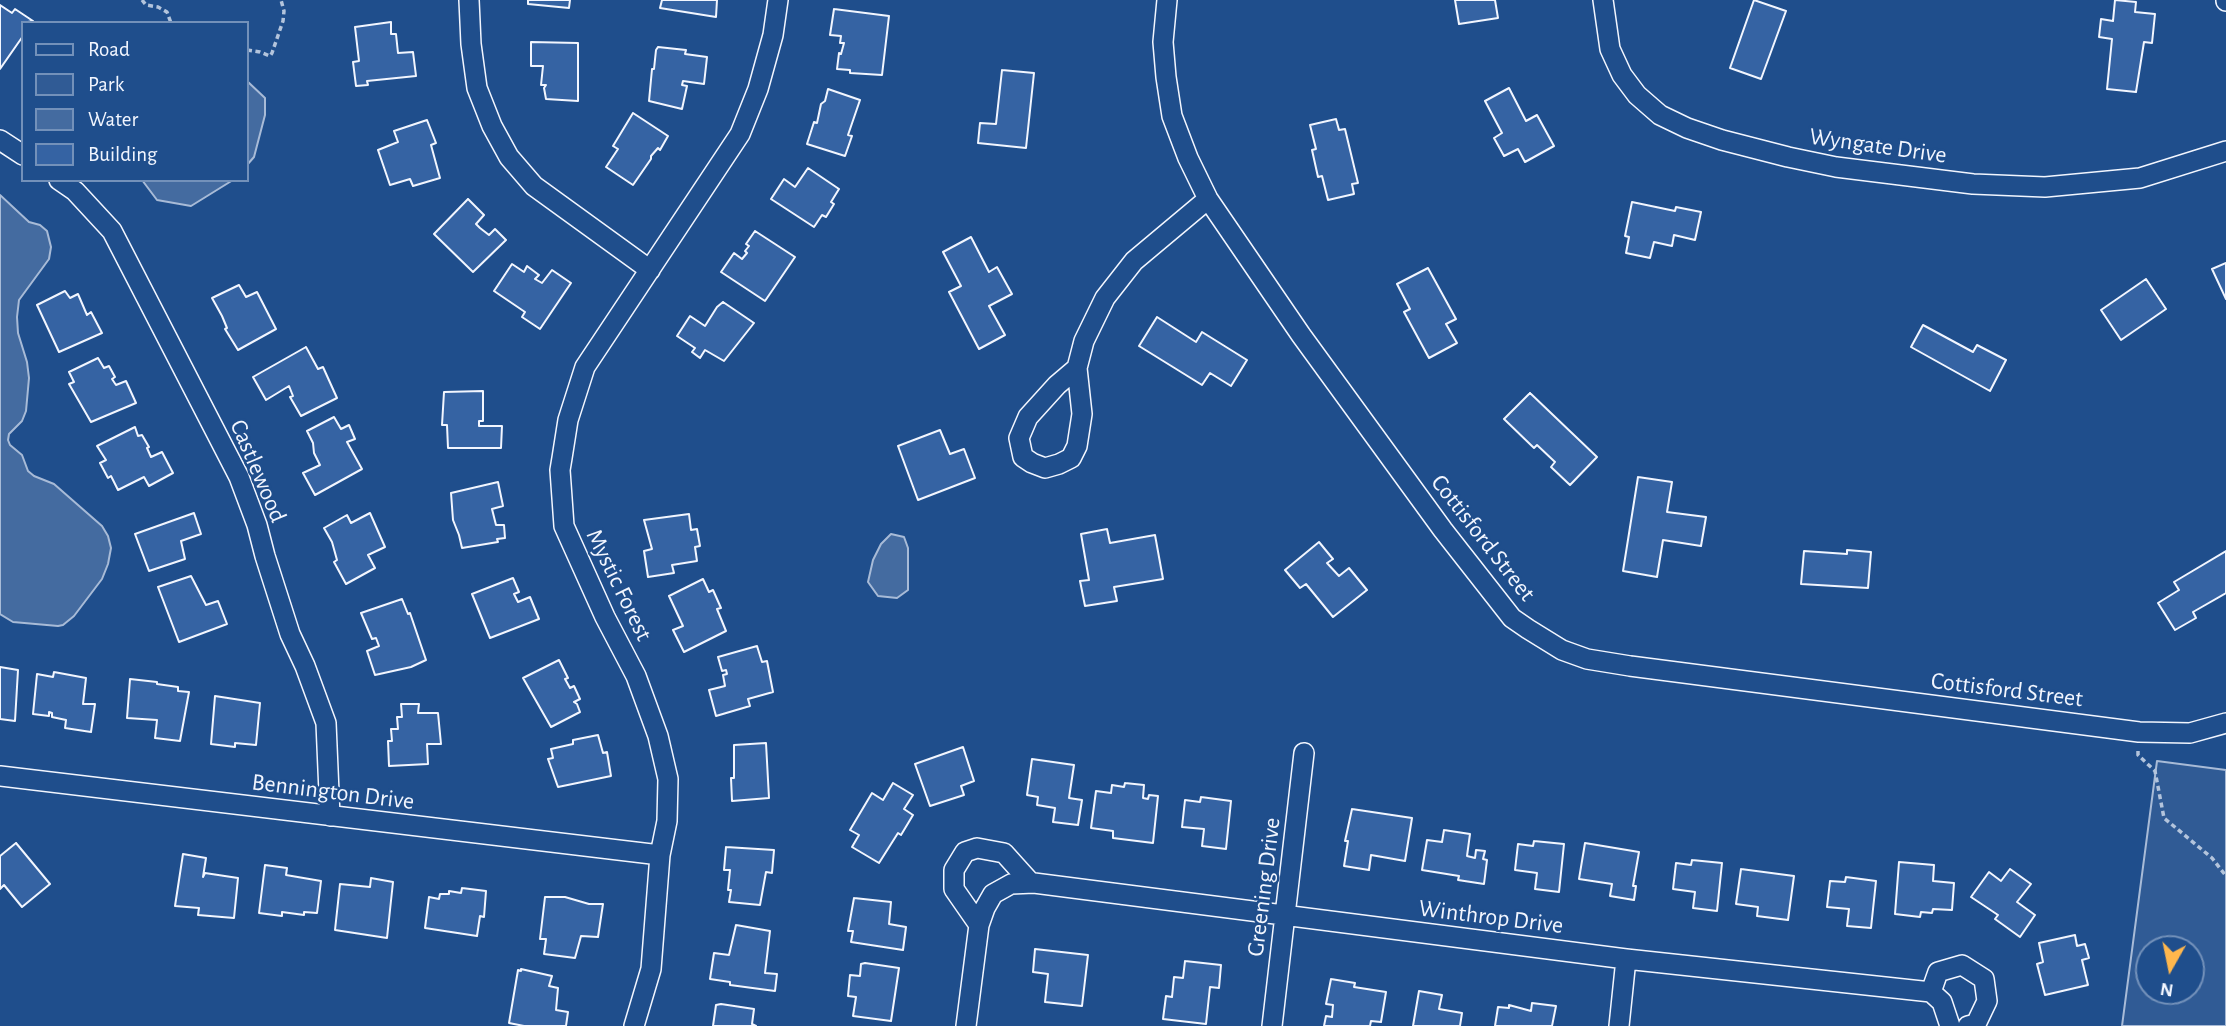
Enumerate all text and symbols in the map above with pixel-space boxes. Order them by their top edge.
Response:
legend [21,21,248,182]
text: Road [88,39,130,60]
text: Park [88,74,124,95]
text: Water [88,109,138,130]
street label: Wyngate Drive [1808,122,1948,170]
text: Building [88,144,157,165]
street label: Castlewood [223,415,293,527]
street label: Cottisford Street [1425,469,1541,607]
street label: Mystic Forest [580,524,658,646]
street label: Cottisford Street [1929,666,2085,714]
street label: Bennington Drive [250,768,416,816]
street label: Greening Drive [1241,816,1287,958]
street label: Winthrop Drive [1417,894,1565,940]
north arrow [2135,935,2205,1005]
text: N [2159,979,2175,1000]

